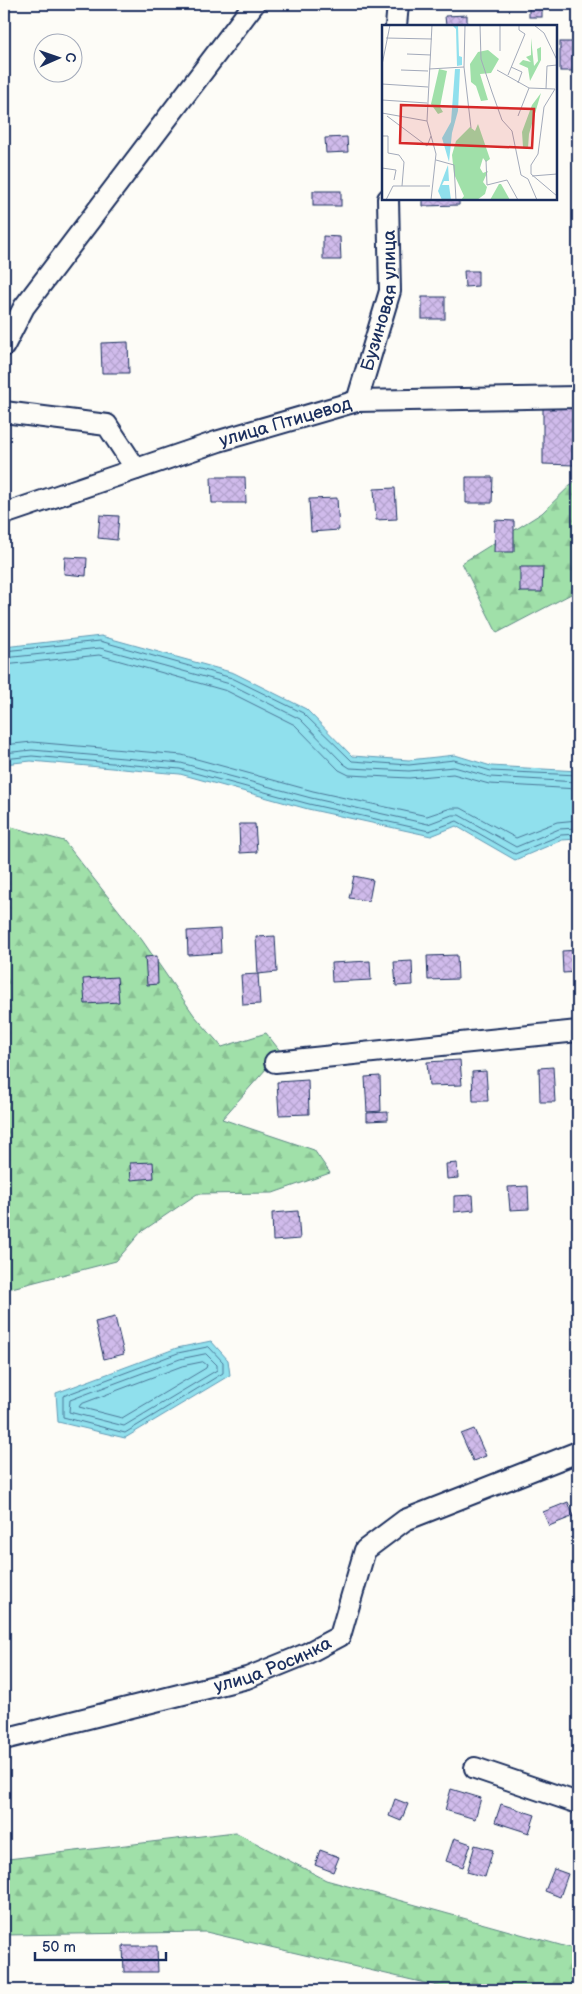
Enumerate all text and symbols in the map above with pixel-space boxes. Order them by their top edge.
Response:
inset map [382,25,557,200]
north arrow [32,32,82,82]
text: С [62,52,79,63]
street label: Бузиновая улица [356,229,401,373]
street label: улица Птицевод [217,393,354,451]
street label: улица Росинка [212,1632,335,1696]
scale bar [35,1929,166,1961]
text: 50 m [42,1938,76,1957]

